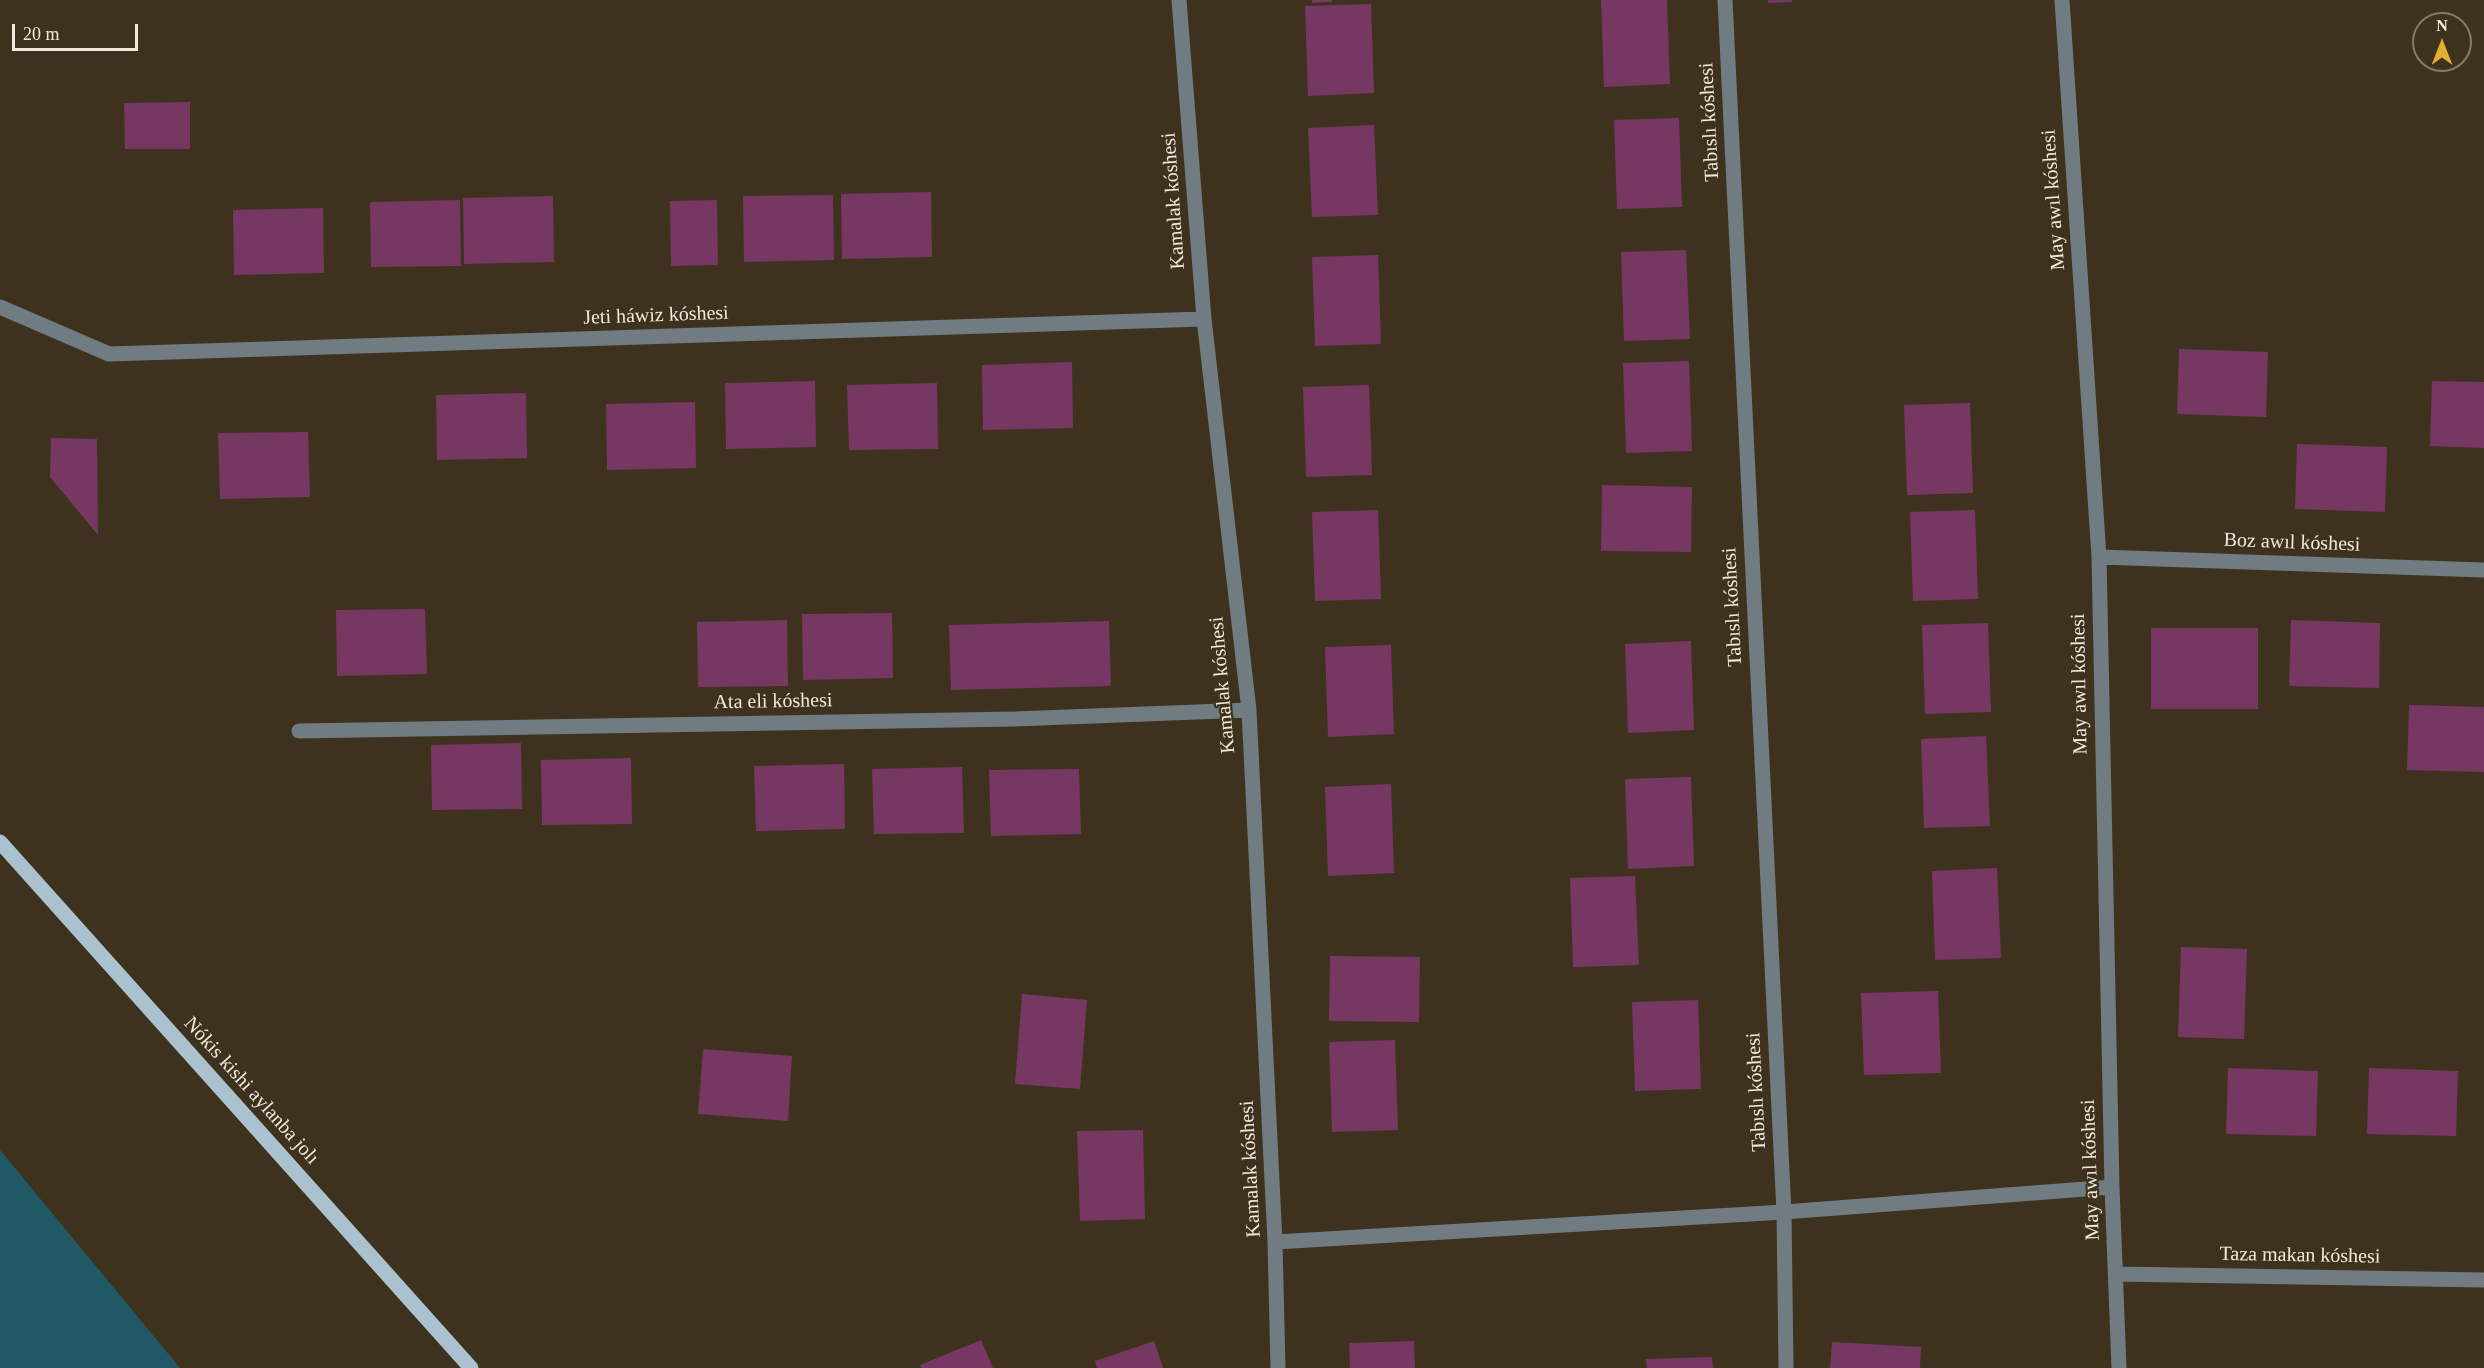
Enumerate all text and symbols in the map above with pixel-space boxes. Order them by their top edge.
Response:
scale bar [15,12,141,50]
north arrow [2412,12,2472,72]
text: N [2436,17,2448,34]
text: 20 m [23,24,60,44]
street label: Tabıslı kóshesi [1695,62,1725,182]
street label: May awıl kóshesi [2037,129,2071,271]
street label: Kamalak kóshesi [1157,132,1191,270]
street label: Jeti háwiz kóshesi [583,301,729,331]
street label: Boz awıl kóshesi [2223,529,2361,557]
street label: Tabıslı kóshesi [1718,547,1748,667]
street label: May awıl kóshesi [2067,613,2093,755]
street label: Kamalak kóshesi [1205,616,1241,754]
street label: Ata eli kóshesi [713,689,833,715]
street label: Nókis kishi aylanba jolı [178,1012,324,1170]
street label: Tabıslı kóshesi [1742,1032,1772,1152]
street label: May awıl kóshesi [2077,1099,2105,1241]
street label: Kamalak kóshesi [1235,1100,1267,1238]
street label: Taza makan kóshesi [2219,1243,2381,1269]

